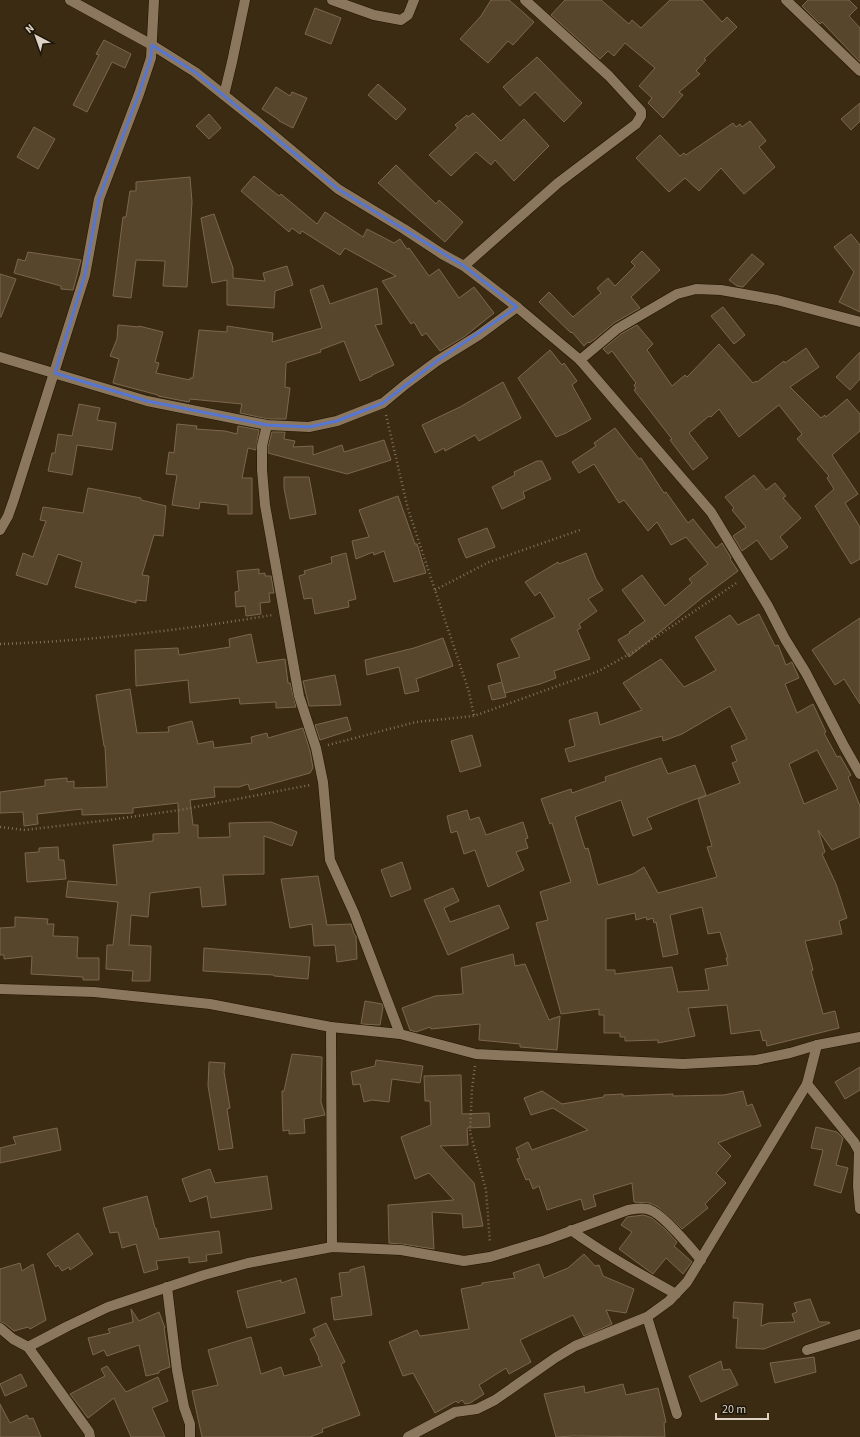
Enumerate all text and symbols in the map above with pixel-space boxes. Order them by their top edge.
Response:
north arrow [16,16,56,56]
text: N [22,21,37,37]
scale bar [716,1395,768,1421]
text: 20 m [722,1401,746,1418]

